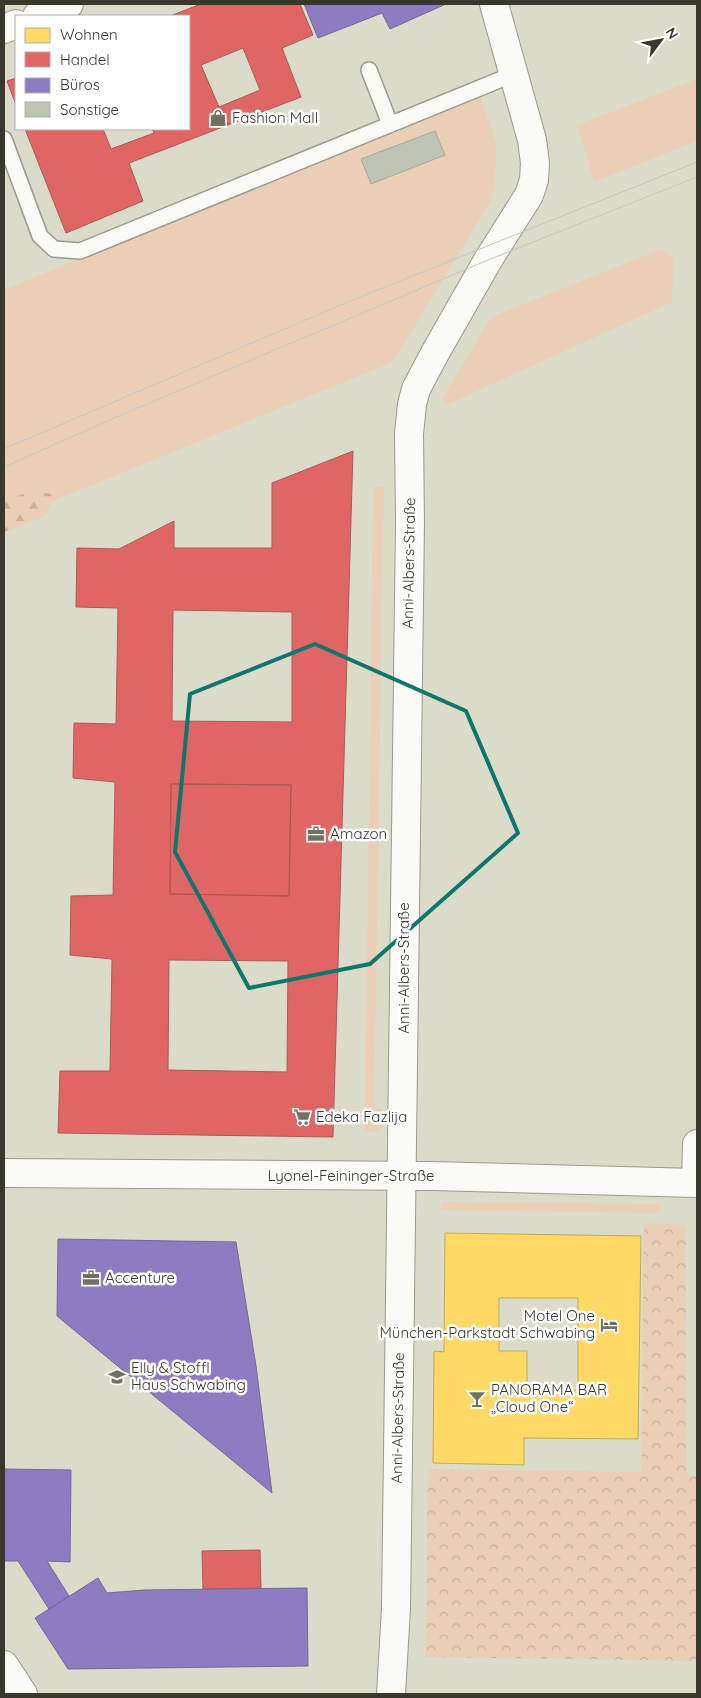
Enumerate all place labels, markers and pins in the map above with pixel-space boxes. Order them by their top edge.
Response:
shop icon: Fashion Mall [208,108,228,128]
place label: Fashion Mall [232,108,318,127]
office icon: Amazon [306,824,326,844]
place label: Amazon [330,824,387,843]
supermarket icon: Edeka Fazlija [292,1107,312,1127]
place label: Edeka Fazlija [316,1107,407,1126]
office icon: Accenture [81,1268,101,1288]
place label: Accenture [105,1268,175,1287]
place label: Motel One München-Parkstadt Schwabing [379,1306,595,1342]
hotel icon: Motel One München-Parkstadt Schwabing [599,1315,619,1335]
place label: Elly & Stoffl Haus Schwabing [131,1358,246,1394]
school or university icon: Elly & Stoffl Haus Schwabing [107,1367,127,1387]
place label: PANORAMA BAR „Cloud One“ [491,1380,607,1416]
bar icon: PANORAMA BAR „Cloud One“ [467,1389,487,1409]

